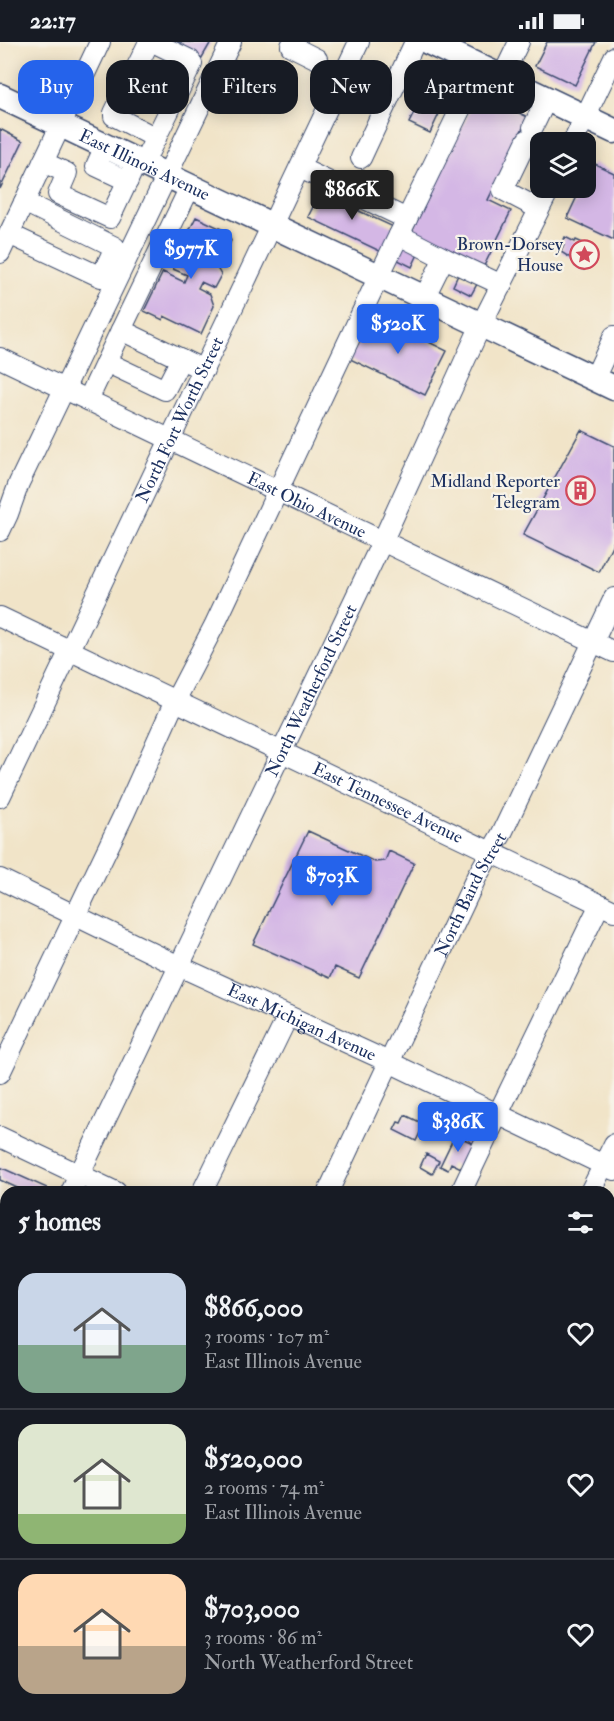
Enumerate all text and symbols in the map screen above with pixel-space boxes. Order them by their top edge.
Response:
text: 22:17 [30,7,76,35]
chip: Buy [18,60,94,114]
chip: Rent [106,60,189,114]
chip: Filters [201,60,298,114]
chip: New [310,60,392,114]
chip: Apartment [404,60,535,114]
street label: East Illinois Avenue [75,124,214,206]
map controls [530,132,596,198]
button: layers [530,132,596,198]
pin: $866K [310,170,394,221]
text: $866K [325,177,379,202]
pin: $977K [149,229,233,280]
place label: Brown-Dorsey House [456,233,564,277]
text: $977K [164,236,218,261]
place icon: Brown-Dorsey House [568,238,600,270]
pin: $520K [356,304,440,355]
text: $520K [371,311,425,336]
street label: North Fort Worth Street [131,333,229,506]
street label: East Ohio Avenue [243,467,370,544]
place label: Midland Reporter Telegram [430,470,560,514]
building icon: Midland Reporter Telegram [565,475,597,507]
street label: North Weatherford Street [260,601,363,781]
street label: East Tennessee Avenue [309,757,467,849]
street label: North Baird Street [430,828,512,961]
pin: $703K [290,856,374,907]
text: $703K [306,863,358,888]
street label: East Michigan Avenue [223,979,380,1067]
pin: $386K [416,1102,500,1153]
text: $386K [432,1109,484,1134]
text: 5 homes [18,1206,101,1238]
icon: filters [564,1206,597,1239]
text: $866,000 [204,1292,303,1324]
icon: home [66,1297,138,1369]
icon: heart [564,1317,597,1350]
text: 3 rooms · 107 m² [204,1324,329,1349]
text: East Illinois Avenue [204,1349,362,1374]
text: $520,000 [204,1443,303,1475]
icon: home [66,1448,138,1520]
icon: heart [564,1468,597,1501]
text: 2 rooms · 74 m² [204,1475,325,1500]
text: East Illinois Avenue [204,1500,362,1525]
text: $703,000 [204,1593,300,1625]
icon: home [66,1598,138,1670]
icon: heart [564,1618,597,1651]
text: 3 rooms · 86 m² [204,1625,322,1650]
text: North Weatherford Street [204,1650,413,1675]

